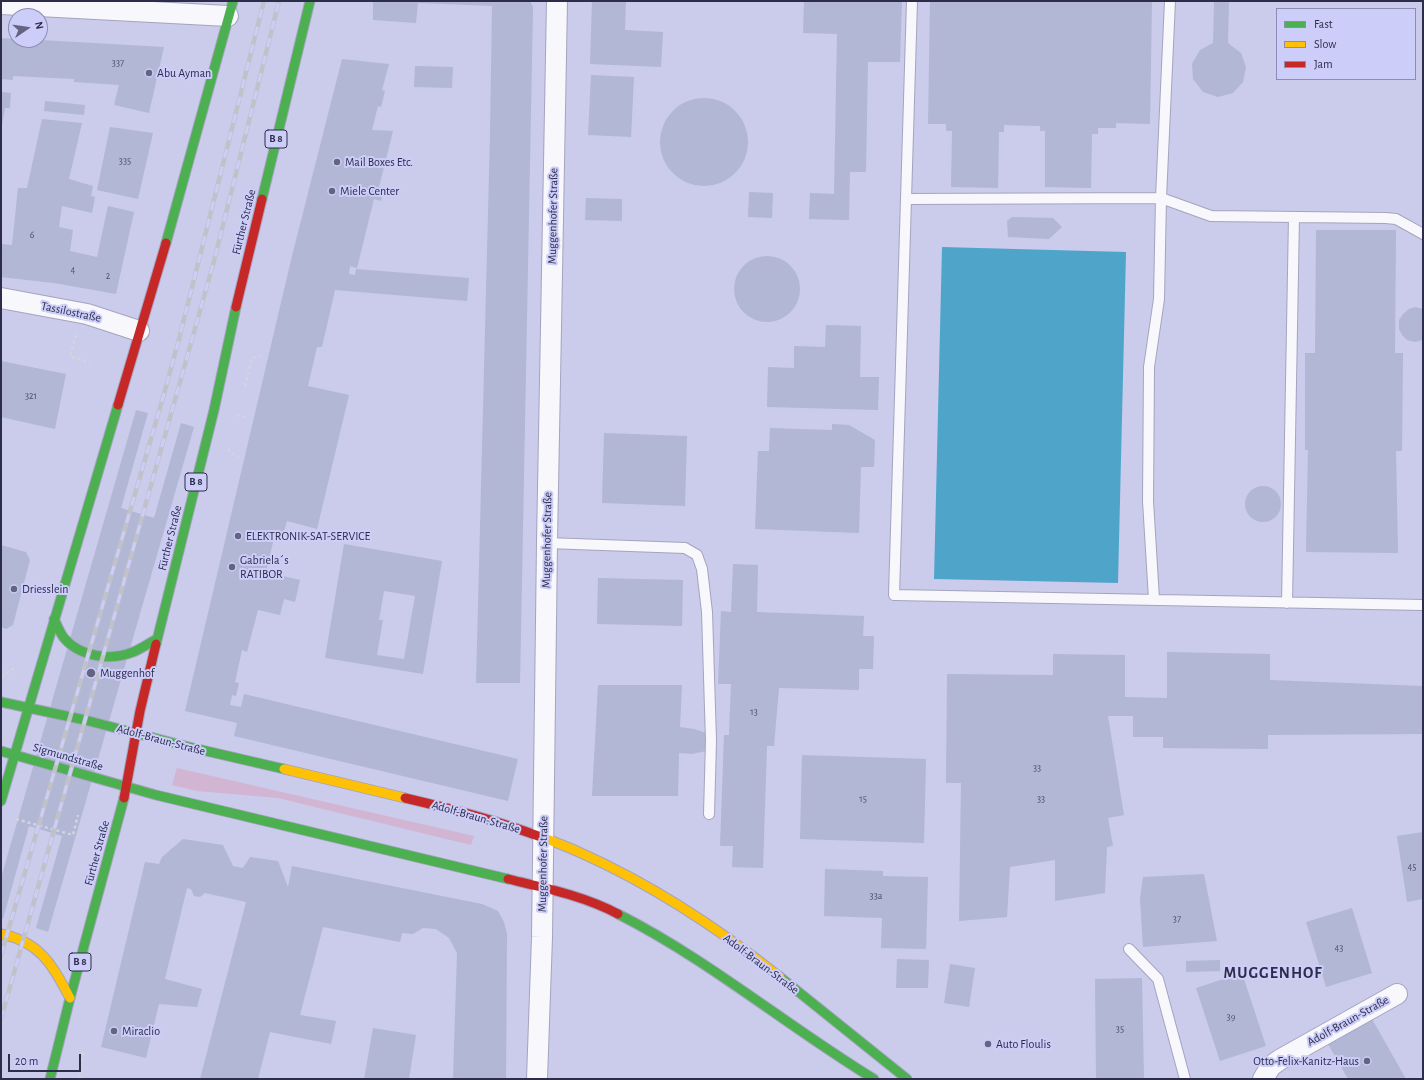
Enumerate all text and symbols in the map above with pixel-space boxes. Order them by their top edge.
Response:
north arrow [8,8,48,48]
legend [1276,8,1416,80]
text: Fast [1314,18,1333,30]
text: N [33,20,45,30]
text: Slow [1314,38,1336,50]
house number: 337 [112,57,124,69]
text: Jam [1314,58,1333,70]
place label: Abu Ayman [157,66,211,80]
marker: Abu Ayman [144,68,154,78]
road number: B 8 [265,130,287,148]
house number: 335 [119,155,131,167]
place label: Mail Boxes Etc. [345,155,413,169]
marker: Mail Boxes Etc. [332,157,342,167]
street label: Muggenhofer Straße [545,168,561,264]
place label: Miele Center [340,184,399,198]
marker: Miele Center [327,186,337,196]
street label: Fürther Straße [229,188,259,256]
house number: 6 [30,229,34,241]
house number: 4 [71,264,75,276]
house number: 2 [106,270,110,282]
street label: Tassilostraße [40,299,102,325]
house number: 321 [25,390,37,402]
road number: B 8 [185,473,207,491]
street label: Muggenhofer Straße [539,492,555,588]
street label: Fürther Straße [155,504,185,572]
place label: ELEKTRONIK-SAT-SERVICE [246,529,370,543]
marker: ELEKTRONIK-SAT-SERVICE [233,531,243,541]
place label: Gabriela´s RATIBOR [240,553,289,581]
marker: Gabriela´s RATIBOR [227,562,237,572]
place label: Driesslein [22,582,69,596]
marker: Driesslein [9,584,19,594]
place label: Muggenhof [100,666,154,680]
marker: Muggenhof [85,667,97,679]
house number: 13 [750,706,758,718]
street label: Adolf-Braun-Straße [115,721,207,759]
street label: Sigmundstraße [31,740,105,774]
house number: 33 [1033,762,1041,774]
house number: 15 [859,793,867,805]
house number: 33 [1037,793,1045,805]
street label: Adolf-Braun-Straße [430,798,522,836]
street label: Muggenhofer Straße [535,816,551,912]
street label: Fürther Straße [81,819,113,887]
house number: 45 [1408,861,1416,873]
house number: 33a [870,890,882,902]
house number: 37 [1173,913,1181,925]
street label: Adolf-Braun-Straße [720,931,802,997]
house number: 43 [1335,942,1343,954]
road number: B 8 [69,953,91,971]
district label: MUGGENHOF [1224,963,1322,983]
street label: Adolf-Braun-Straße [1305,993,1391,1049]
house number: 39 [1227,1011,1235,1023]
house number: 35 [1116,1023,1124,1035]
place label: Miraclio [122,1024,160,1038]
marker: Miraclio [109,1026,119,1036]
place label: Auto Floulis [996,1037,1051,1051]
marker: Auto Floulis [983,1039,993,1049]
scale bar [10,1046,83,1072]
place label: Otto-Felix-Kanitz-Haus [1253,1054,1359,1068]
text: 20 m [15,1055,38,1067]
marker: Otto-Felix-Kanitz-Haus [1362,1056,1372,1066]

